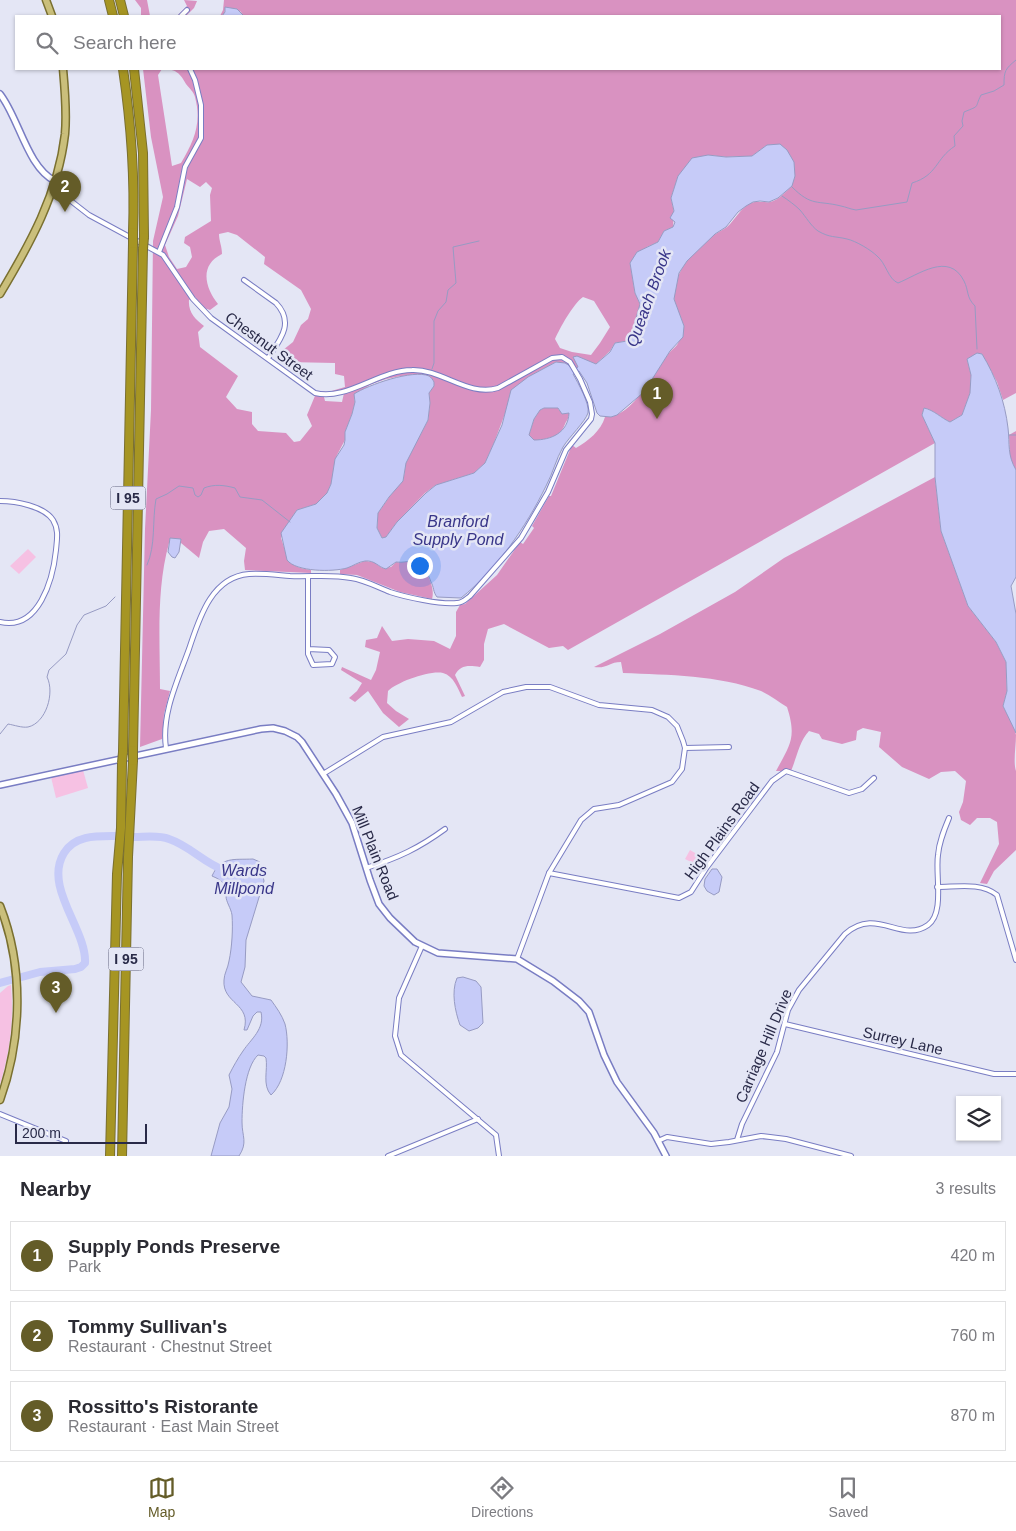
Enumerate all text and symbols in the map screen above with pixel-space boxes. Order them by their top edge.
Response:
search box [15,15,1001,70]
icon: search [33,29,61,57]
text: Search here [73,32,177,53]
pin: 2 [49,171,81,212]
water label: Queach Brook [623,246,674,349]
street label: Chestnut Street [222,308,317,384]
pin: 1 [641,378,673,419]
road number: I 95 [110,486,146,509]
water label: Branford Supply Pond [413,513,504,548]
your location [407,553,433,579]
street label: High Plains Road [681,779,763,883]
street label: Mill Plain Road [349,803,402,902]
water label: Wards Millpond [214,862,275,897]
road number: I 95 [108,948,144,971]
pin: 3 [40,972,72,1013]
street label: Carriage Hill Drive [732,986,795,1105]
street label: Surrey Lane [861,1023,945,1058]
map controls [956,1096,1001,1141]
button: layers [956,1096,1001,1141]
scale bar [15,1121,148,1144]
text: 200 m [22,1125,61,1141]
text: Nearby [20,1177,91,1200]
text: 3 results [936,1180,996,1197]
text: Supply Ponds Preserve [68,1236,280,1257]
text: 1 [33,1247,41,1264]
text: 420 m [951,1247,995,1264]
text: Park [68,1258,101,1275]
text: Tommy Sullivan's [68,1316,227,1337]
text: 2 [33,1327,41,1344]
text: 760 m [951,1327,995,1344]
text: Restaurant · Chestnut Street [68,1338,272,1355]
text: Rossitto's Ristorante [68,1396,258,1417]
text: 3 [33,1407,41,1424]
text: 870 m [951,1407,995,1424]
text: Restaurant · East Main Street [68,1418,279,1435]
tab: Map [148,1474,176,1520]
tab: Directions [471,1474,533,1520]
tab: Saved [829,1474,868,1520]

